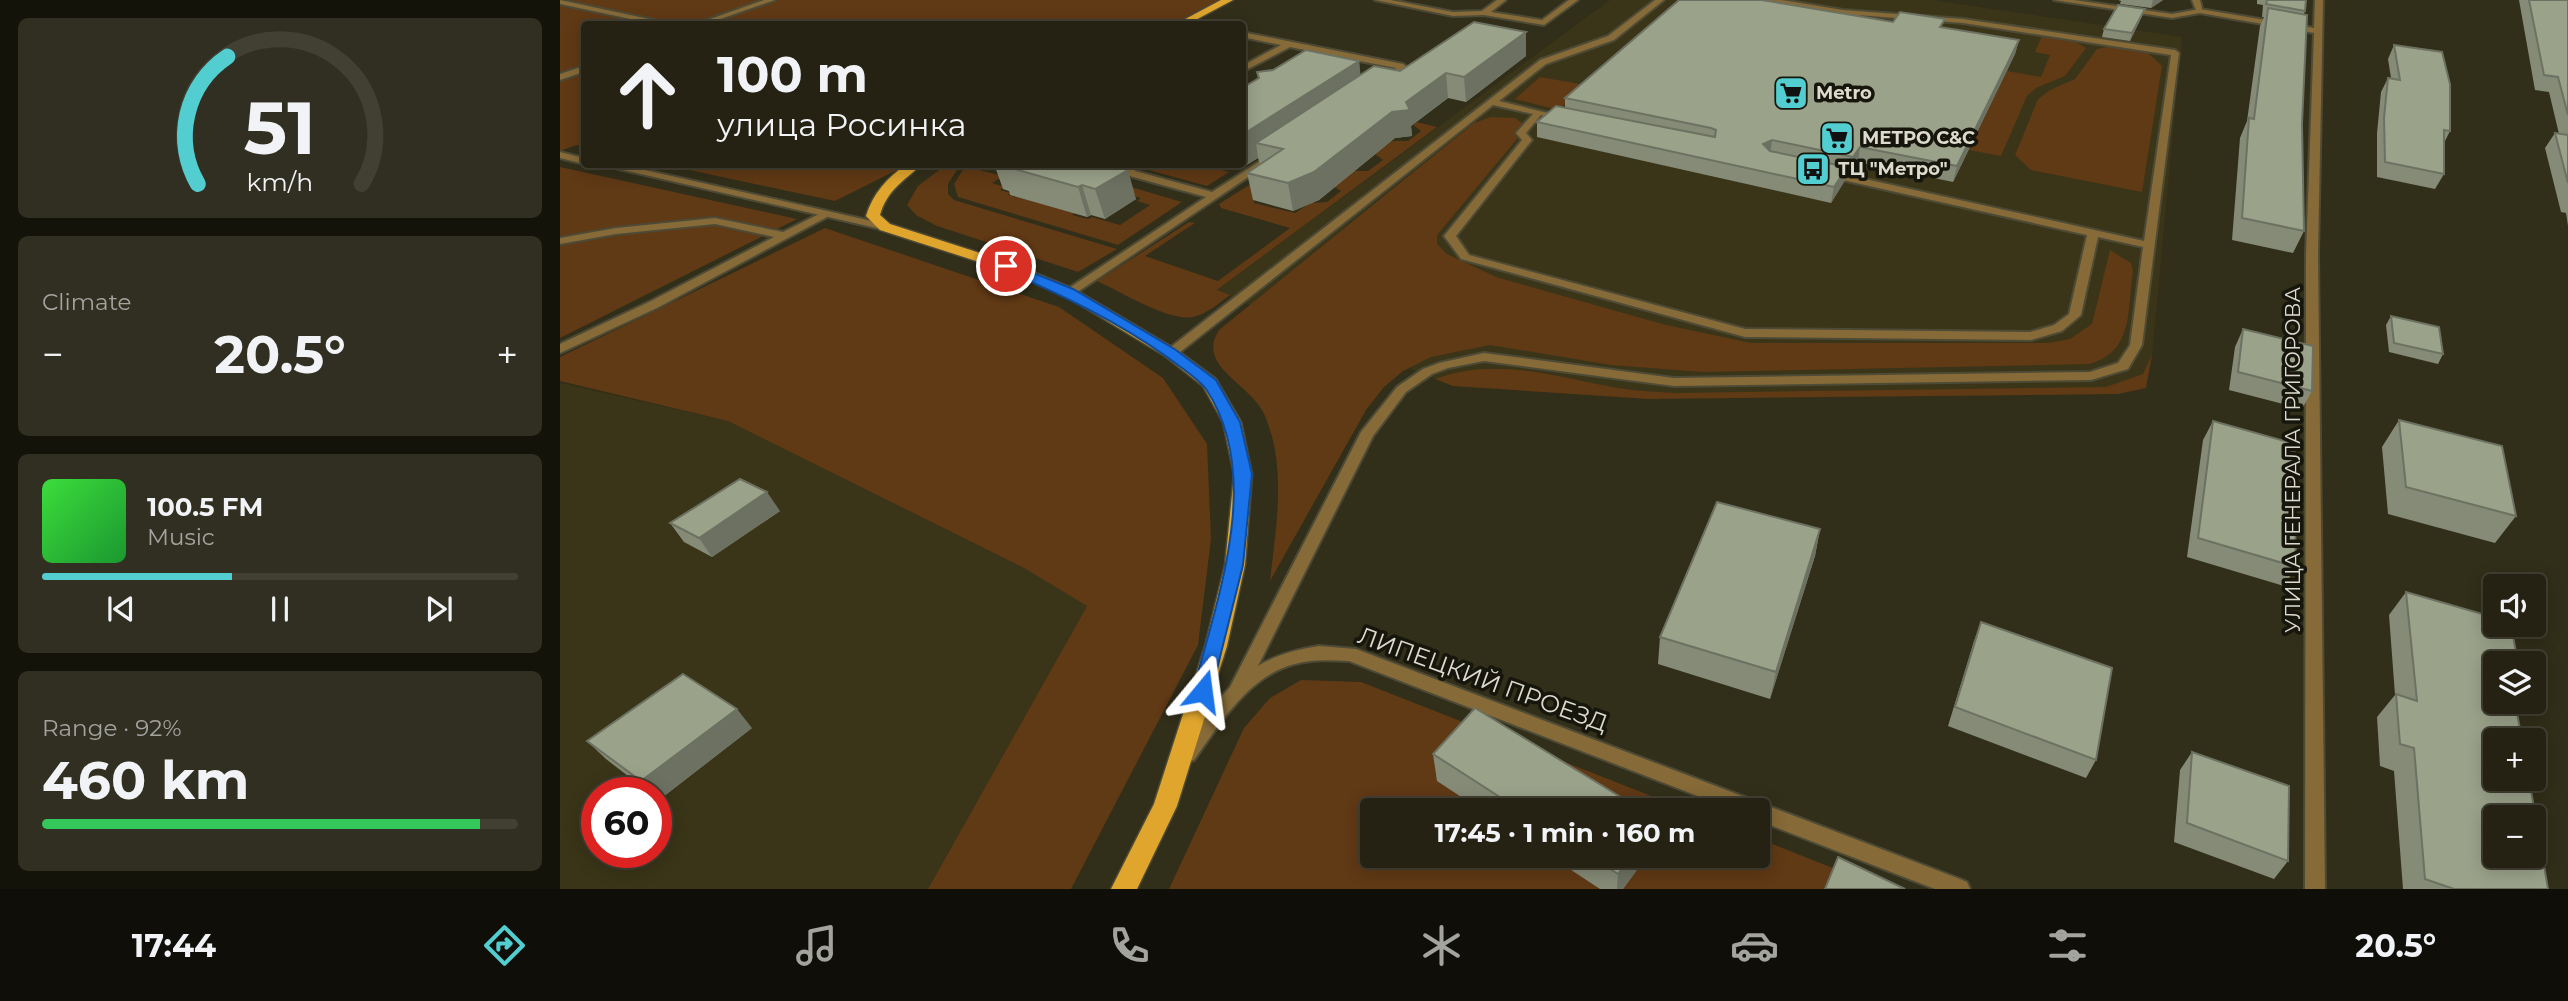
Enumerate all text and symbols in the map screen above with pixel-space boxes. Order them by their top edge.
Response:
text: 100 m [717,45,868,104]
icon: ahead [602,49,693,140]
supermarket icon: Metro [1772,74,1810,112]
place label: Metro [1816,82,1872,104]
text: 51 [244,84,316,172]
text: улица Росинка [717,105,966,144]
supermarket icon: МЕТРО С&С [1818,119,1856,157]
place label: МЕТРО С&С [1862,127,1975,149]
bus stop icon: ТЦ "Метро" [1794,150,1832,188]
place label: ТЦ "Метро" [1838,158,1948,180]
text: km/h [247,167,313,197]
pin [976,236,1036,296]
icon: arrive [987,247,1025,285]
street label: УЛИЦА ГЕНЕРАЛА ГРИГОРОВА [2280,287,2305,633]
text: Climate [42,288,131,316]
text: 20.5° [214,323,346,386]
text: − [42,331,64,378]
text: + [496,331,518,378]
text: 100.5 FM [147,491,263,523]
text: Music [147,523,215,551]
map controls [2483,574,2546,868]
button: sound [2483,574,2546,637]
icon: previous [102,590,140,628]
icon: pause [261,590,299,628]
icon: next [420,590,458,628]
street label: ЛИПЕЦКИЙ ПРОЕЗД [1354,620,1612,738]
button: layers [2483,651,2546,714]
position arrow [1166,654,1240,728]
text: Range · 92% [42,714,182,742]
button: + [2483,728,2546,791]
text: 460 km [42,749,249,812]
speed limit sign: 60 [581,777,672,868]
button: − [2483,805,2546,868]
text: 17:45 · 1 min · 160 m [1435,817,1695,849]
icon: directions [480,921,529,970]
icon: music [792,921,841,970]
icon: phone [1105,921,1154,970]
icon: climate [1417,921,1466,970]
icon: car [1730,921,1779,970]
icon: filters [2043,921,2092,970]
text: 17:44 [132,926,216,965]
text: 20.5° [2355,926,2436,965]

